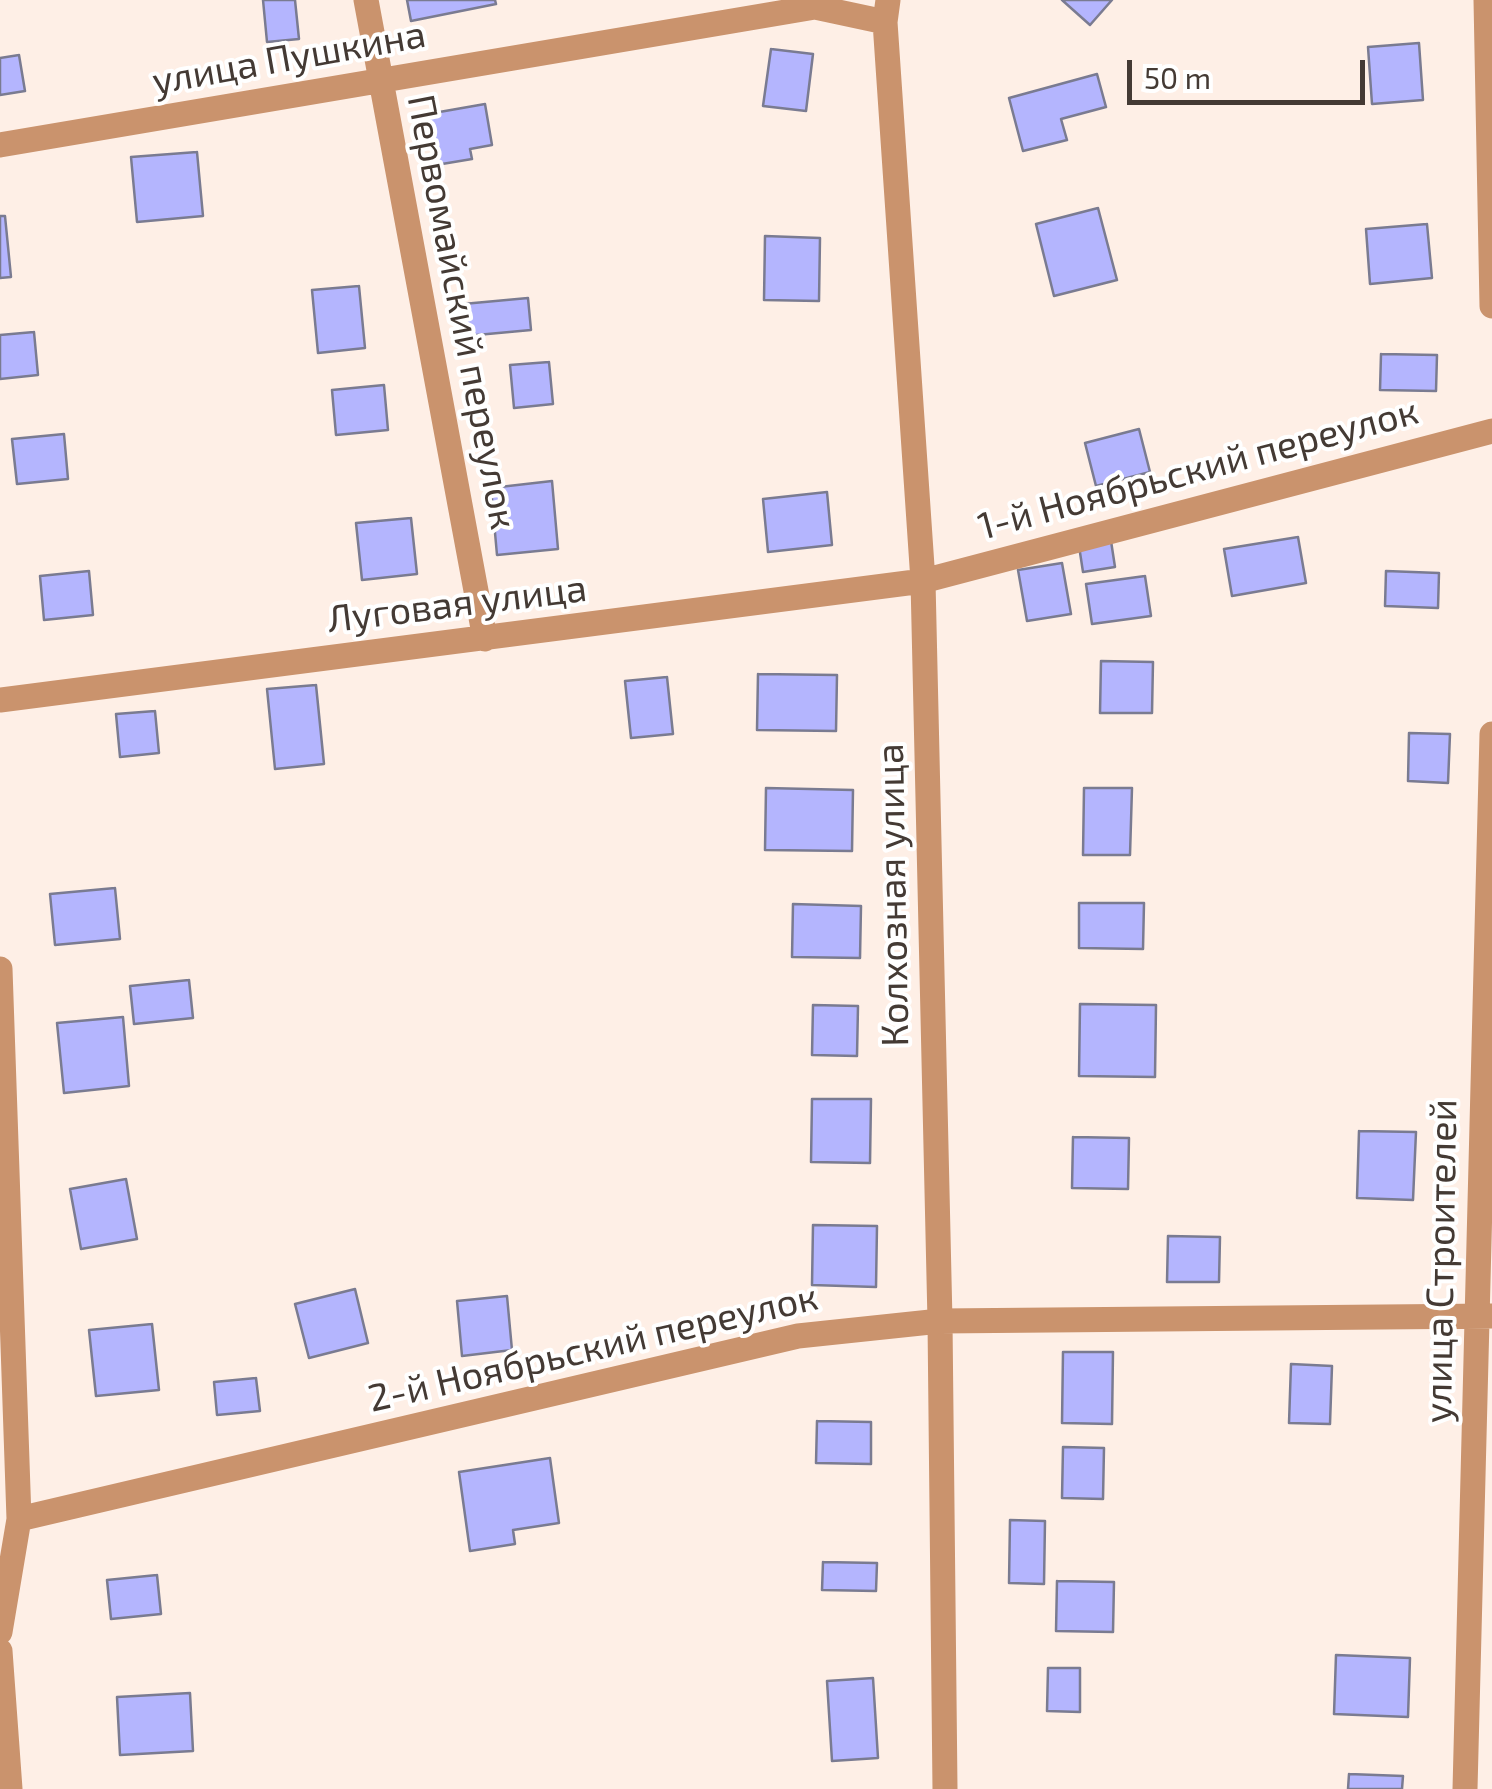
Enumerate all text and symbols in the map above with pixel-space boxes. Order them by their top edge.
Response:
street label: улица Пушкина [149,12,429,104]
scale bar [1132,40,1370,102]
text: 50 m [1144,59,1211,95]
street label: Первомайский переулок [397,91,527,533]
street label: 1-й Ноябрьский переулок [973,388,1423,550]
street label: Луговая улица [325,565,589,643]
street label: Колхозная улица [868,743,918,1047]
street label: улица Строителей [1415,1099,1467,1423]
street label: 2-й Ноябрьский переулок [364,1274,822,1422]

